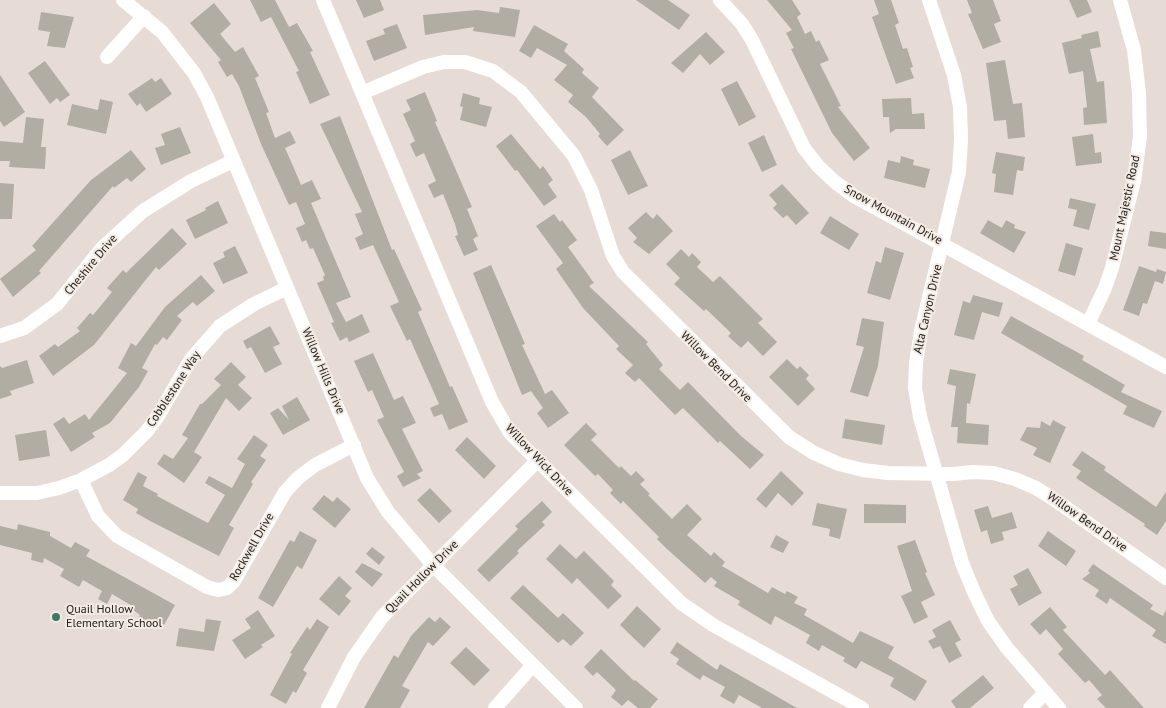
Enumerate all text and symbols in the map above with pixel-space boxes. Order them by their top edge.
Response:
street label: Mount Majestic Road [1107,154,1143,262]
street label: Snow Mountain Drive [841,182,945,248]
street label: Cheshire Drive [62,232,120,298]
street label: Alta Canyon Drive [911,263,945,355]
street label: Willow Hills Drive [298,326,348,416]
street label: Willow Bend Drive [677,328,755,406]
street label: Cobblestone Way [144,348,204,430]
street label: Willow Wick Drive [502,421,576,499]
street label: Willow Bend Drive [1044,489,1130,555]
street label: Rockwell Drive [227,510,277,584]
street label: Quail Hollow Drive [383,538,461,616]
place label: Quail Hollow Elementary School [66,603,162,631]
marker: Quail Hollow Elementary School [50,611,62,623]

